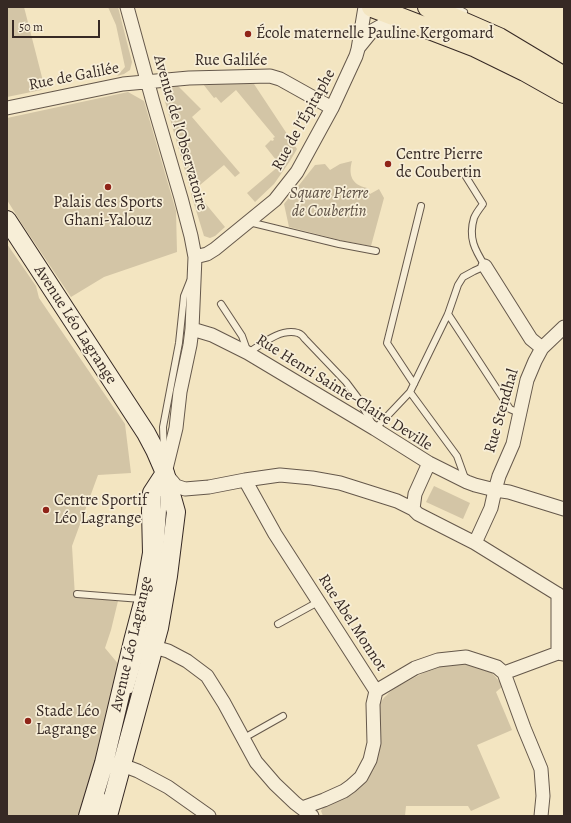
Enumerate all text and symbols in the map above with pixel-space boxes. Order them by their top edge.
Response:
scale bar [14,12,102,38]
text: 50 m [19,19,43,35]
place label: École maternelle Pauline Kergomard [256,24,494,44]
marker: École maternelle Pauline Kergomard [243,29,253,39]
street label: Rue Galilée [195,51,267,71]
street label: Avenue de l'Observatoire [149,53,211,213]
street label: Rue de Galilée [27,59,121,95]
street label: Rue de l'Épitaphe [268,66,340,174]
place label: Centre Pierre de Coubertin [396,145,483,183]
marker: Centre Pierre de Coubertin [383,159,393,169]
marker: Palais des Sports Ghani-Yalouz [103,182,113,192]
park label: Square Pierre de Coubertin [290,184,368,222]
place label: Palais des Sports Ghani-Yalouz [53,193,163,231]
street label: Avenue Léo Lagrange [29,262,121,388]
street label: Rue Henri Sainte-Claire Deville [252,331,436,455]
street label: Rue Stendhal [481,367,523,455]
place label: Centre Sportif Léo Lagrange [54,491,147,529]
marker: Centre Sportif Léo Lagrange [41,505,51,515]
street label: Rue Abel Monnot [314,571,390,675]
street label: Avenue Léo Lagrange [107,575,157,713]
place label: Stade Léo Lagrange [36,702,99,740]
marker: Stade Léo Lagrange [23,716,33,726]

